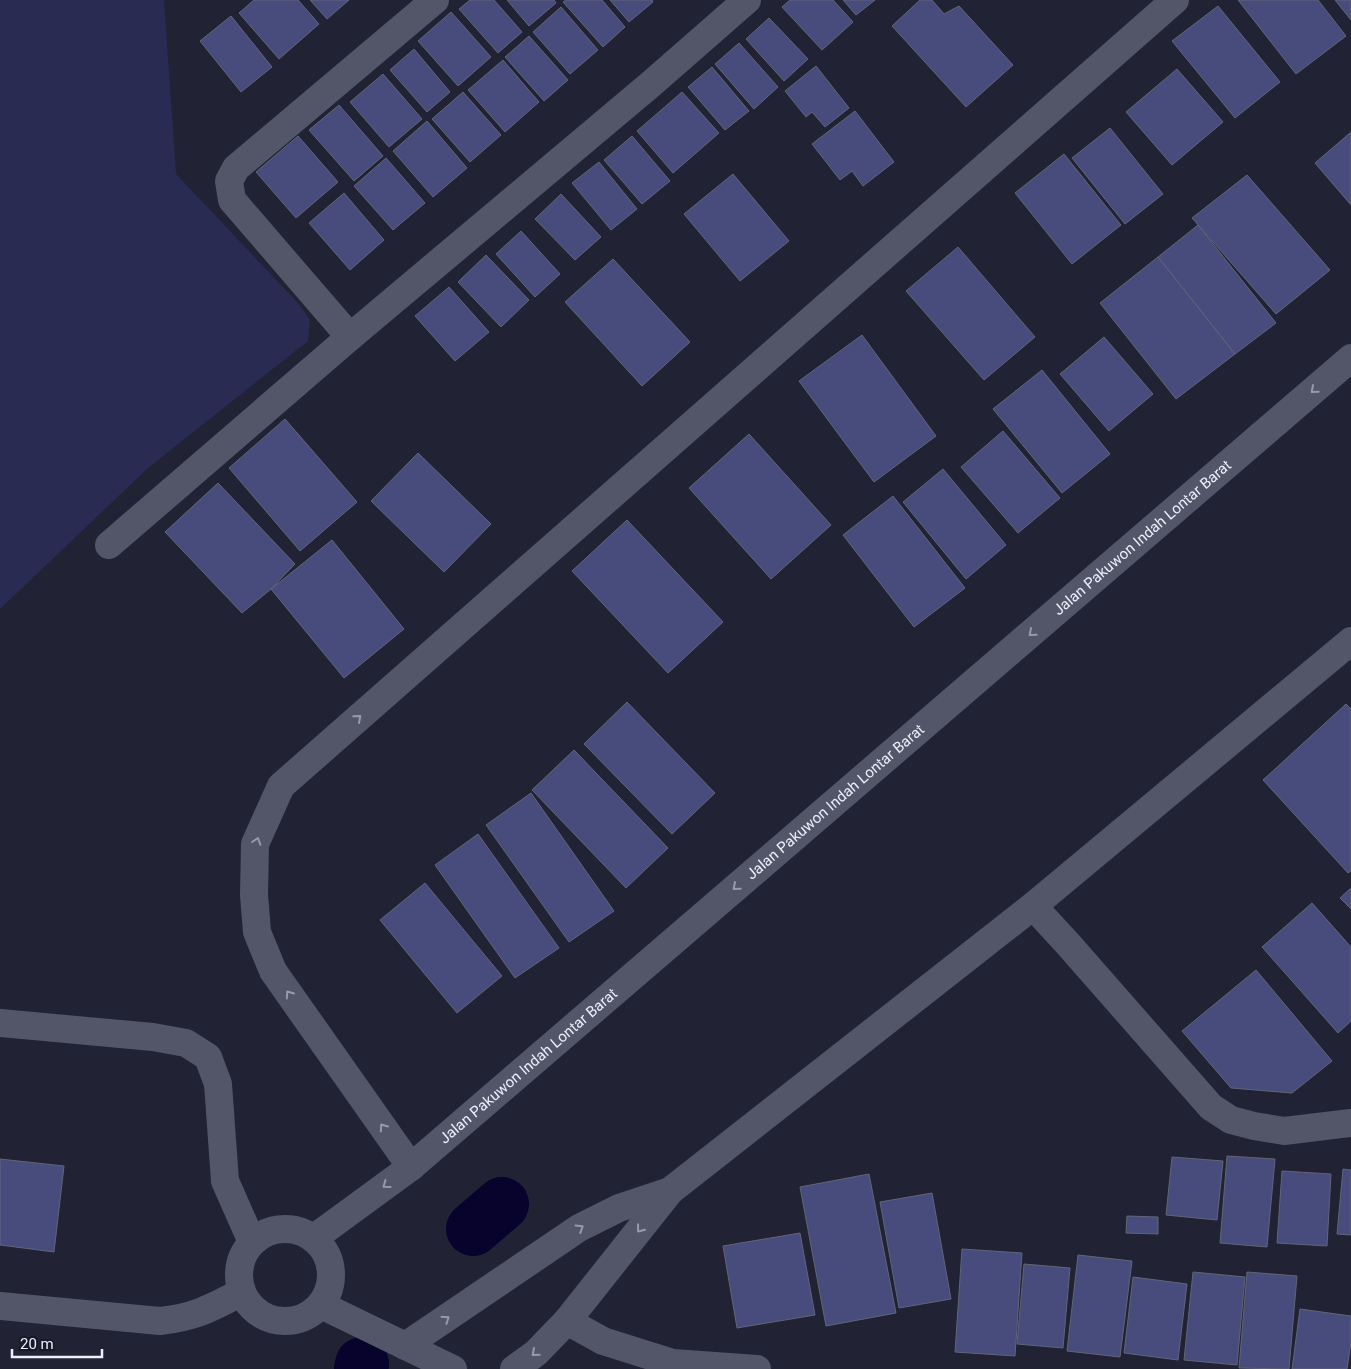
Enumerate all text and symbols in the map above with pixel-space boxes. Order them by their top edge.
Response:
one-way arrow [1311,385,1320,394]
street label: Jalan Pakuwon Indah Lontar Barat [1050,456,1235,619]
one-way arrow [1028,627,1037,636]
one-way arrow [353,715,362,724]
street label: Jalan Pakuwon Indah Lontar Barat [743,720,928,883]
one-way arrow [252,837,262,846]
one-way arrow [733,882,742,890]
street label: Jalan Pakuwon Indah Lontar Barat [436,984,621,1148]
one-way arrow [286,991,295,1000]
one-way arrow [380,1124,388,1133]
one-way arrow [383,1180,392,1188]
one-way arrow [637,1223,645,1232]
one-way arrow [575,1225,584,1235]
one-way arrow [440,1316,449,1326]
scale bar [12,1326,102,1358]
text: 20 m [20,1335,54,1353]
one-way arrow [532,1347,541,1355]

